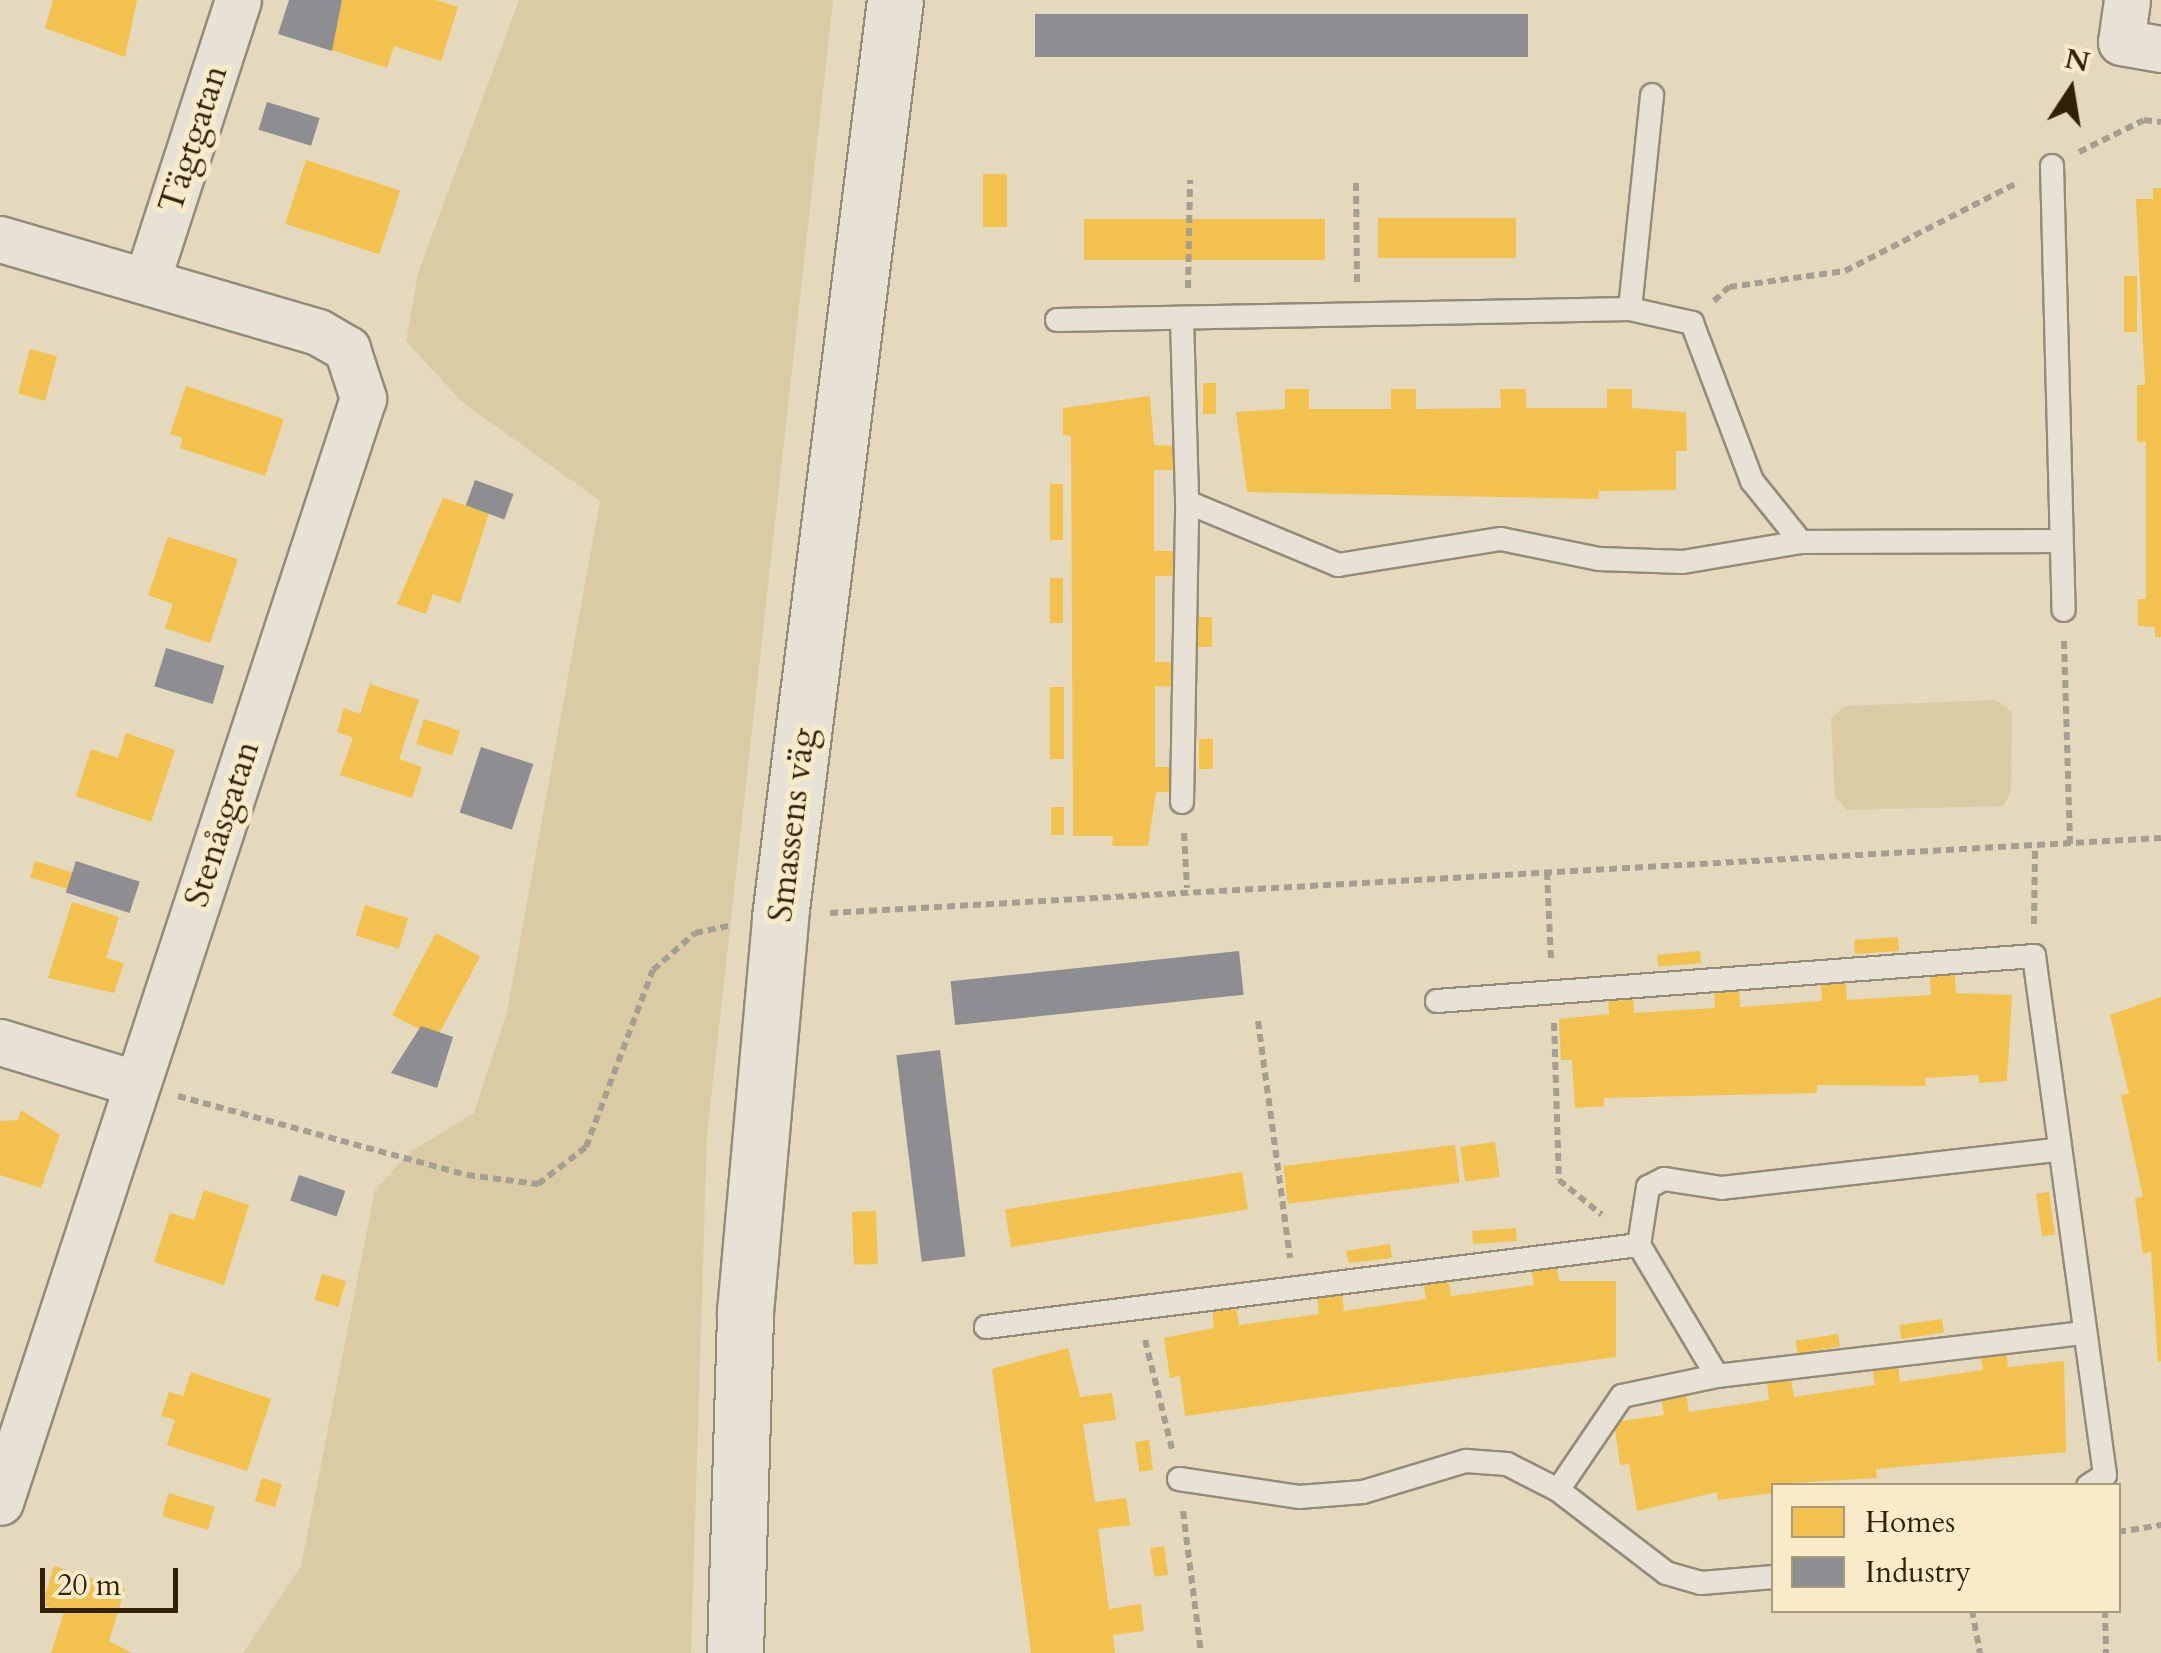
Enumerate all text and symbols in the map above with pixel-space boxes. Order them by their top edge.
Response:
north arrow [2021,40,2121,140]
text: N [2061,40,2093,82]
street label: Tägtgatan [149,60,237,218]
street label: Smassens väg [759,726,825,924]
street label: Stenåsgatan [175,736,269,912]
legend [1771,1483,2121,1613]
text: Homes [1865,1502,1955,1543]
scale bar [45,1548,182,1610]
text: Industry [1865,1552,1971,1593]
text: 20 m [57,1565,121,1606]

